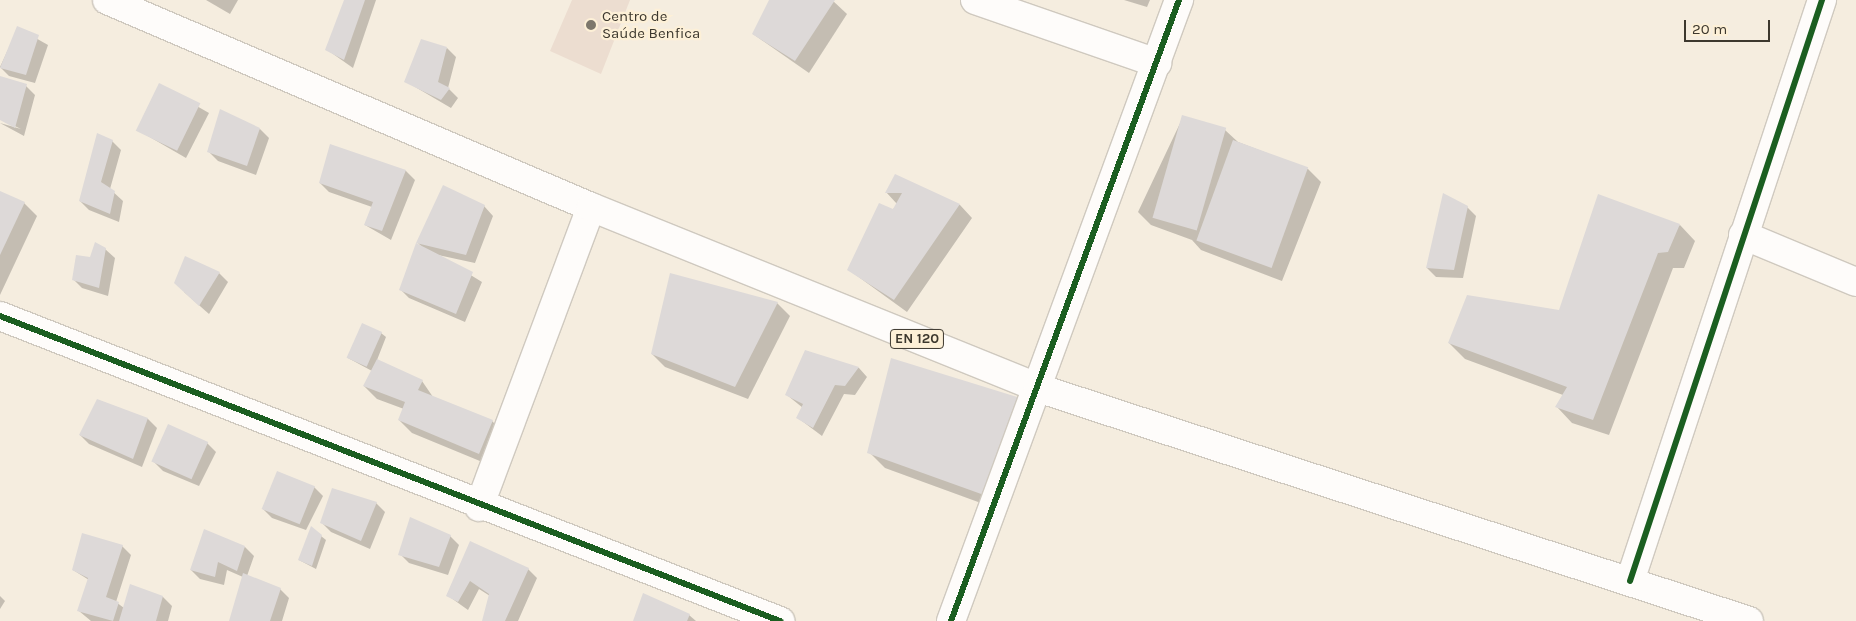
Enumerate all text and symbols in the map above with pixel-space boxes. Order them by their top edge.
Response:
place label: Centro de Saúde Benfica [602,7,700,42]
scale bar [1686,10,1772,42]
marker: Centro de Saúde Benfica [584,18,598,32]
text: 20 m [1692,20,1727,38]
road number: EN 120 [890,328,944,350]

